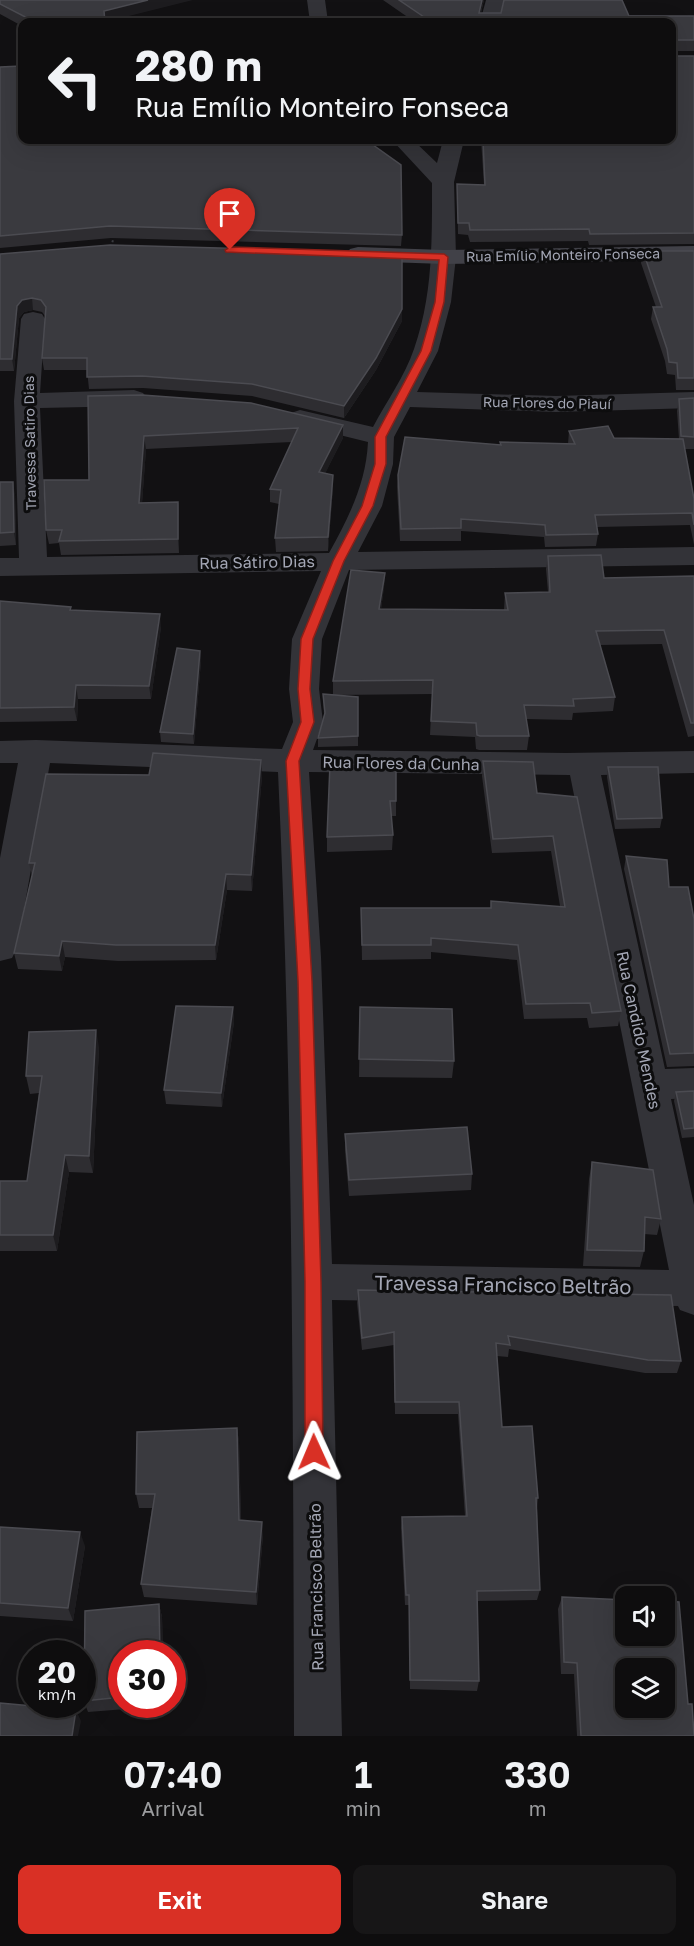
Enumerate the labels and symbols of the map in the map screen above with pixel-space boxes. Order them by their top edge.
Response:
pin [204,188,255,250]
street label: Rua Emílio Monteiro Fonseca [466,244,660,265]
street label: Travessa Satiro Dias [20,376,39,510]
street label: Rua Flores do Piauí [483,393,612,412]
street label: Rua Sátiro Dias [199,551,315,573]
street label: Rua Flores da Cunha [322,752,480,774]
street label: Rua Candido Mendes [612,949,666,1111]
street label: Travessa Francisco Beltrão [374,1270,632,1298]
position arrow [282,1420,346,1484]
street label: Rua Francisco Beltrão [305,1503,327,1671]
speed limit sign: 30 [108,1640,186,1718]

